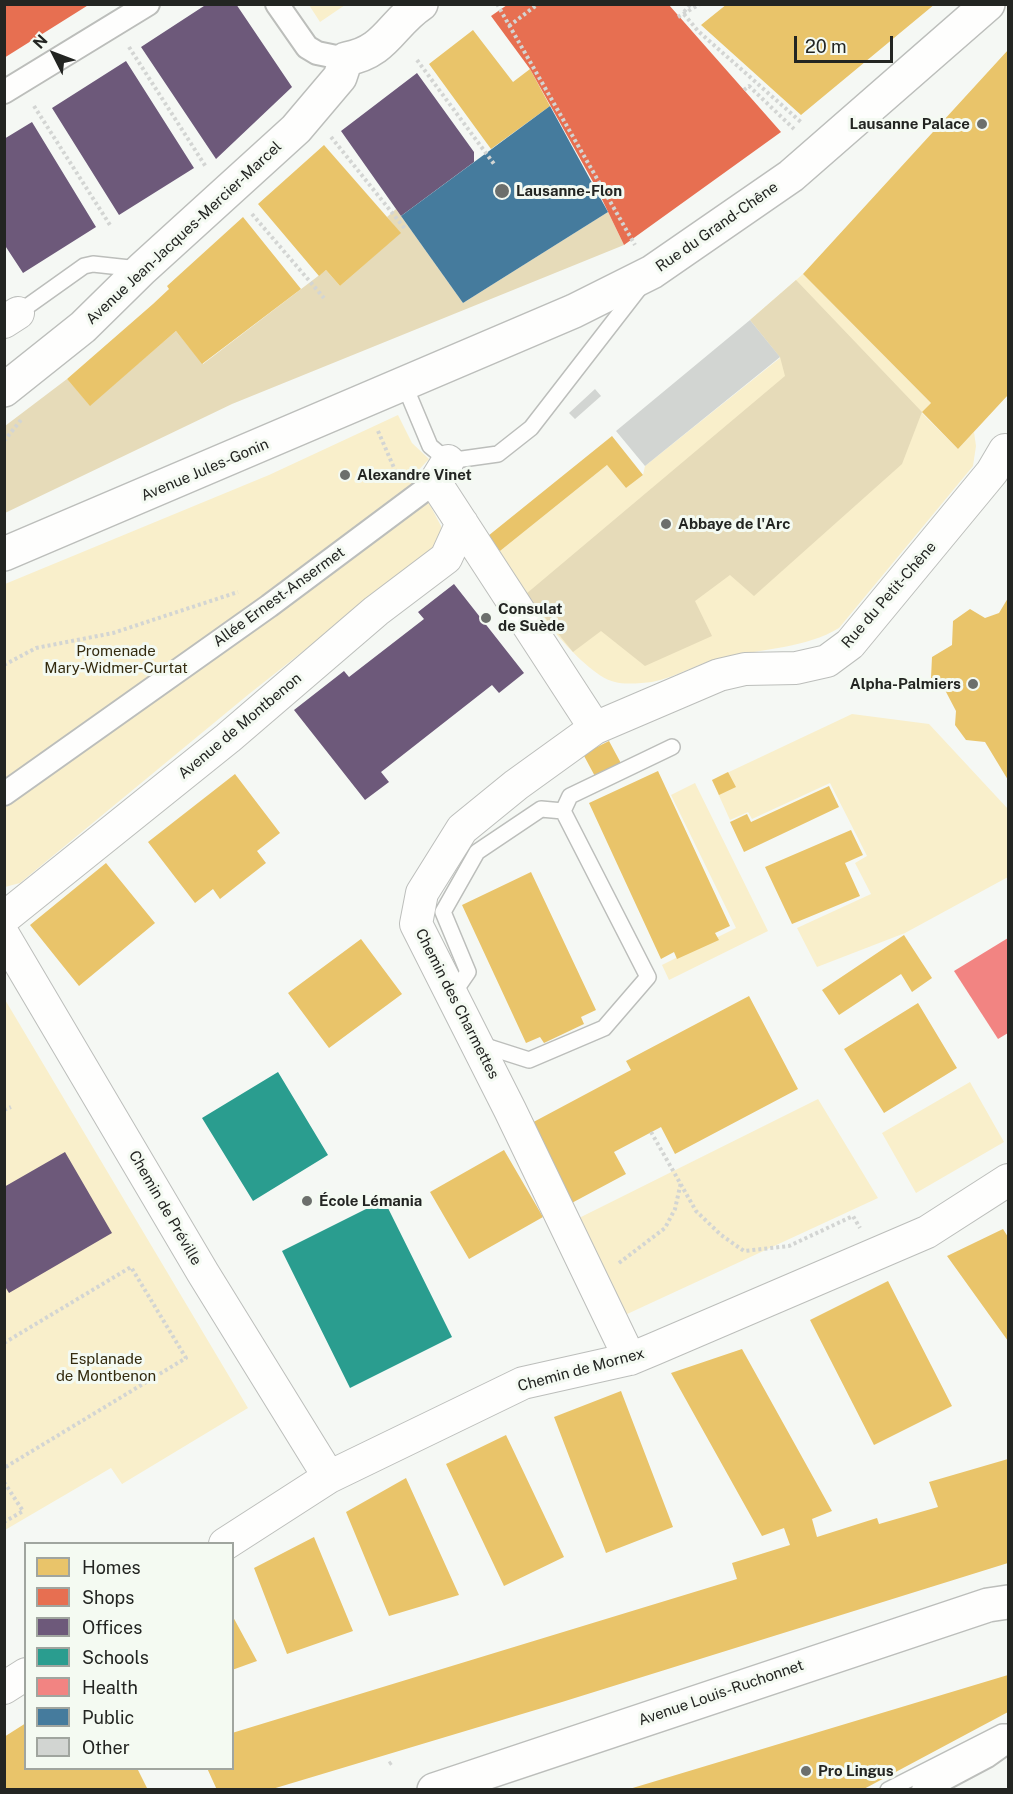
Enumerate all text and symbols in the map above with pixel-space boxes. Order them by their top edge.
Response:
north arrow [24,24,84,84]
scale bar [797,24,896,62]
text: N [29,31,51,53]
text: 20 m [805,36,847,57]
place label: Lausanne Palace [849,115,970,133]
marker: Lausanne Palace [975,117,989,131]
street label: Avenue Jean-Jacques-Mercier-Marcel [83,138,285,328]
street label: Rue du Grand-Chêne [652,178,782,276]
marker: Lausanne-Flon [493,182,511,200]
place label: Lausanne-Flon [516,182,622,200]
street label: Avenue Jules-Gonin [139,435,271,505]
place label: Alexandre Vinet [357,466,472,484]
marker: Alexandre Vinet [338,468,352,482]
place label: Abbaye de l'Arc [678,515,790,533]
marker: Abbaye de l'Arc [659,517,673,531]
street label: Rue du Petit-Chêne [838,538,940,652]
street label: Allée Ernest-Ansermet [210,543,348,651]
place label: Consulat de Suède [498,600,565,635]
marker: Consulat de Suède [479,611,493,625]
park label: Promenade Mary-Widmer-Curtat [44,642,188,677]
street label: Avenue de Montbenon [175,669,305,783]
place label: Alpha-Palmiers [850,675,961,693]
marker: Alpha-Palmiers [966,677,980,691]
street label: Chemin des Charmettes [411,926,503,1082]
street label: Chemin de Préville [125,1147,205,1269]
place label: École Lémania [319,1192,422,1210]
marker: École Lémania [300,1194,314,1208]
street label: Chemin de Mornex [516,1344,646,1396]
park label: Esplanade de Montbenon [56,1350,156,1385]
legend [24,1542,234,1770]
text: Homes [82,1557,141,1578]
text: Shops [82,1587,134,1608]
text: Offices [82,1617,142,1638]
text: Schools [82,1647,149,1668]
street label: Avenue Louis-Ruchonnet [636,1656,806,1730]
text: Health [82,1677,138,1698]
text: Public [82,1707,134,1728]
text: Other [82,1737,130,1758]
place label: Pro Lingus [818,1762,894,1780]
marker: Pro Lingus [799,1764,813,1778]

